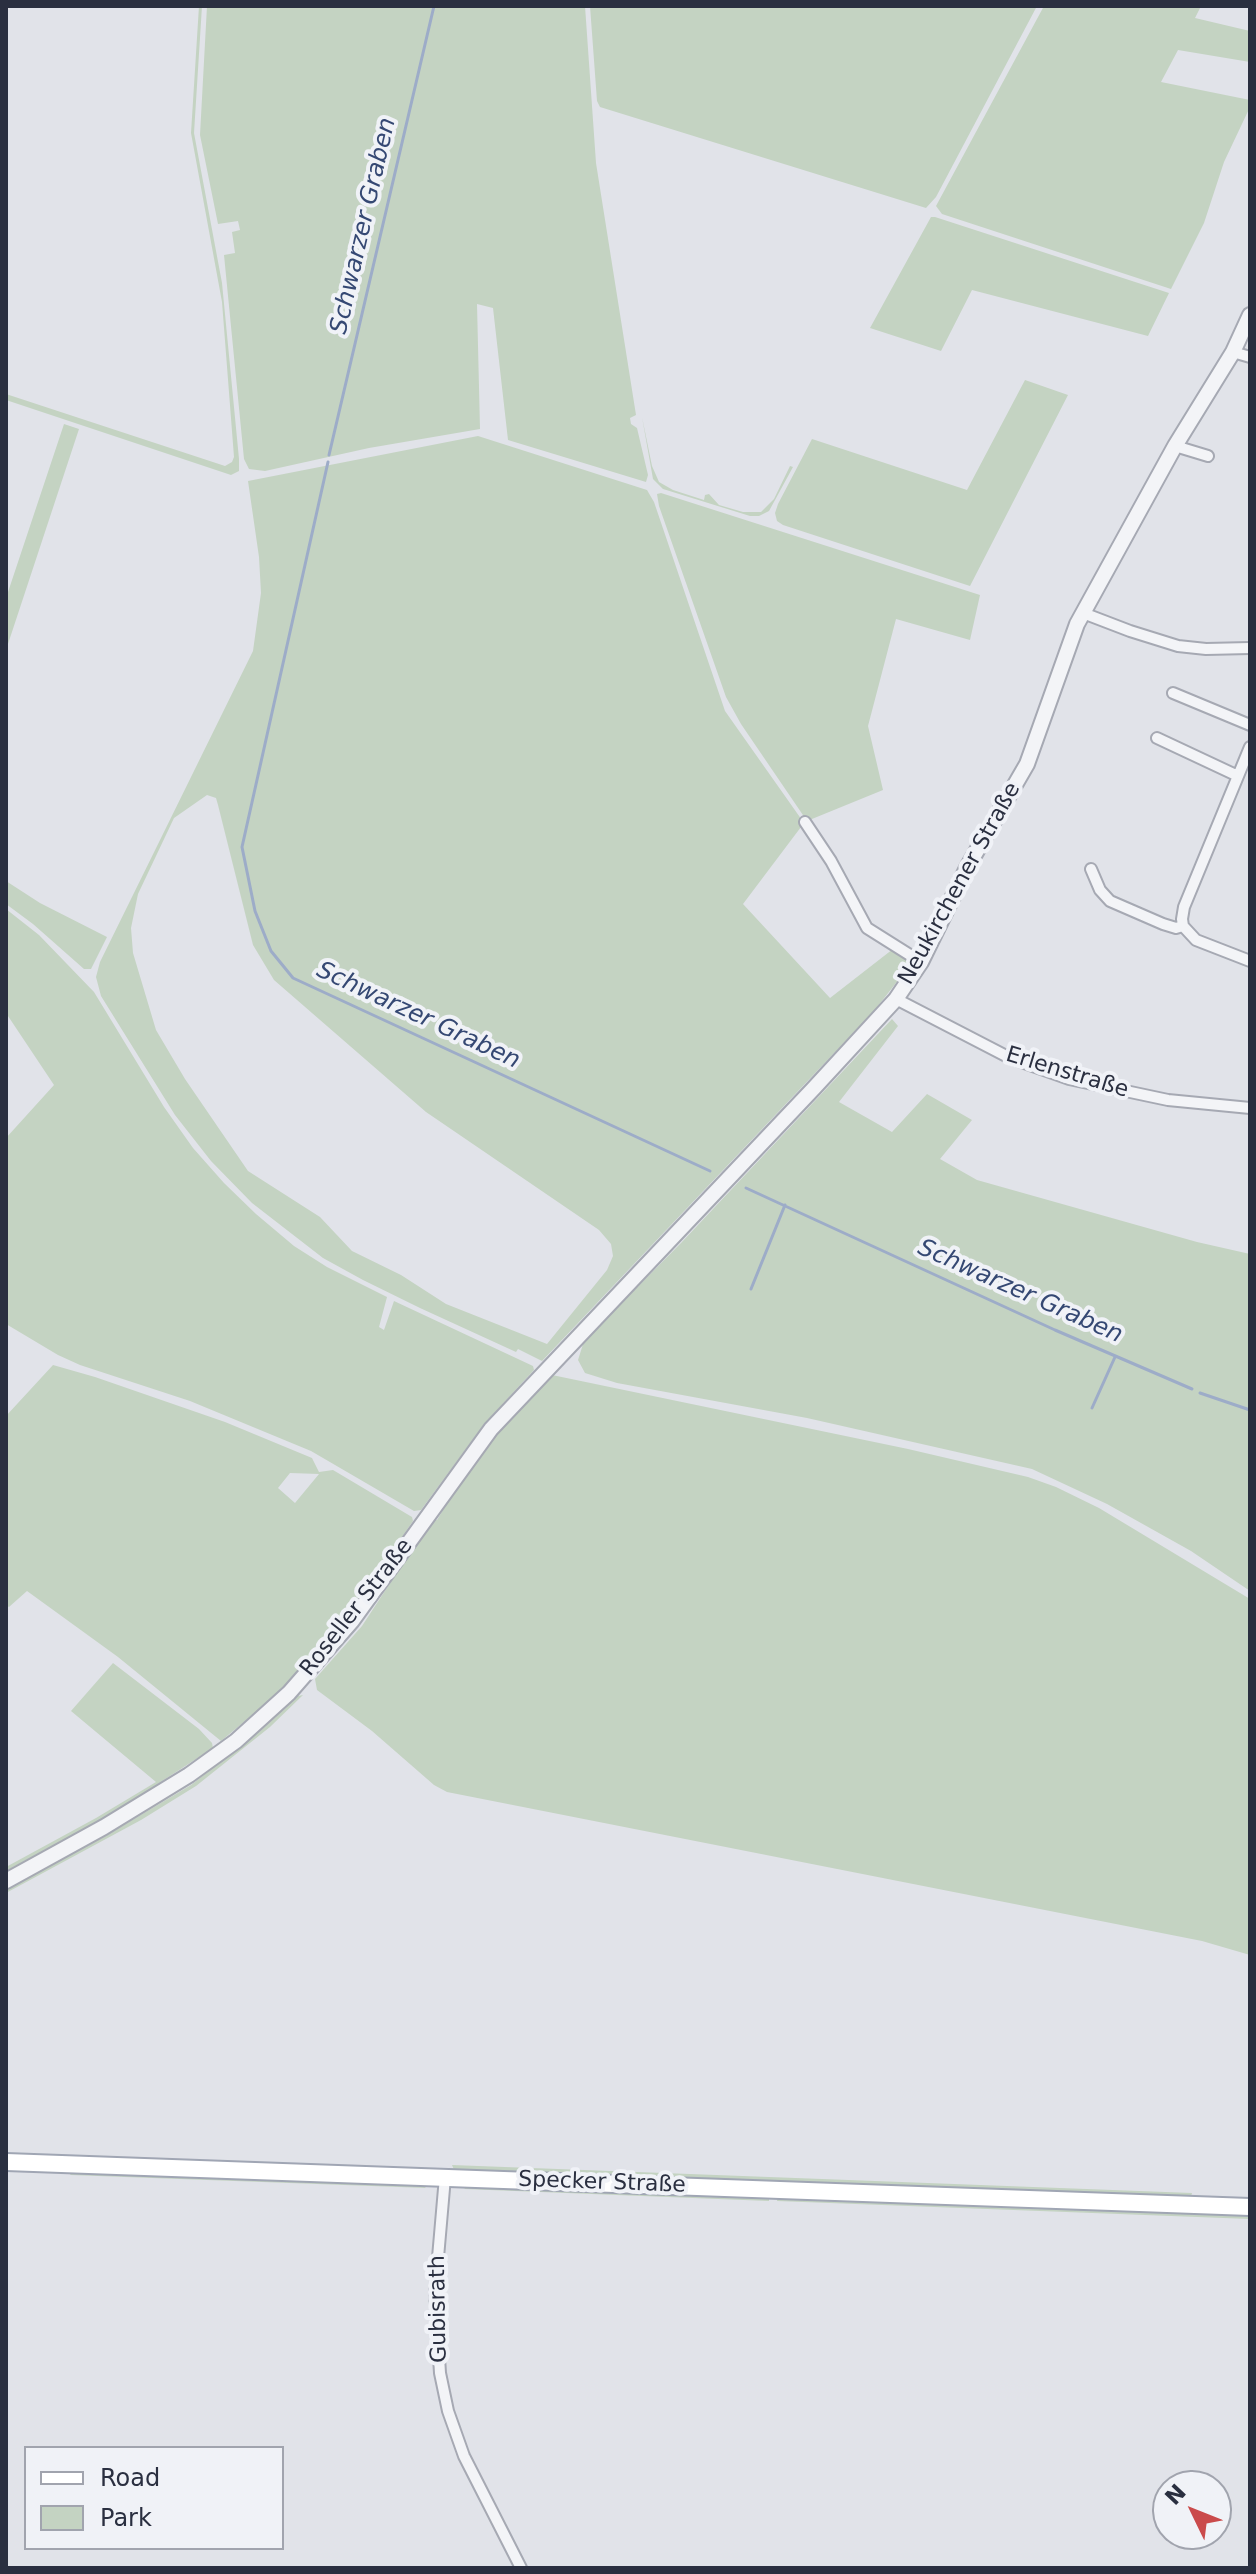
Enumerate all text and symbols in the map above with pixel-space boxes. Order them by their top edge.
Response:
water label: Schwarzer Graben [325,115,403,337]
street label: Neukirchener Straße [893,778,1027,990]
water label: Schwarzer Graben [312,956,524,1076]
street label: Erlenstraße [1003,1042,1131,1104]
water label: Schwarzer Graben [913,1234,1127,1350]
street label: Roseller Straße [295,1534,419,1682]
street label: Specker Straße [518,2167,686,2199]
street label: Gubisrath [425,2255,453,2363]
legend [24,2446,284,2550]
text: Road [100,2464,160,2492]
north arrow [1152,2470,1232,2550]
text: N [1160,2479,1191,2510]
text: Park [100,2504,152,2532]

